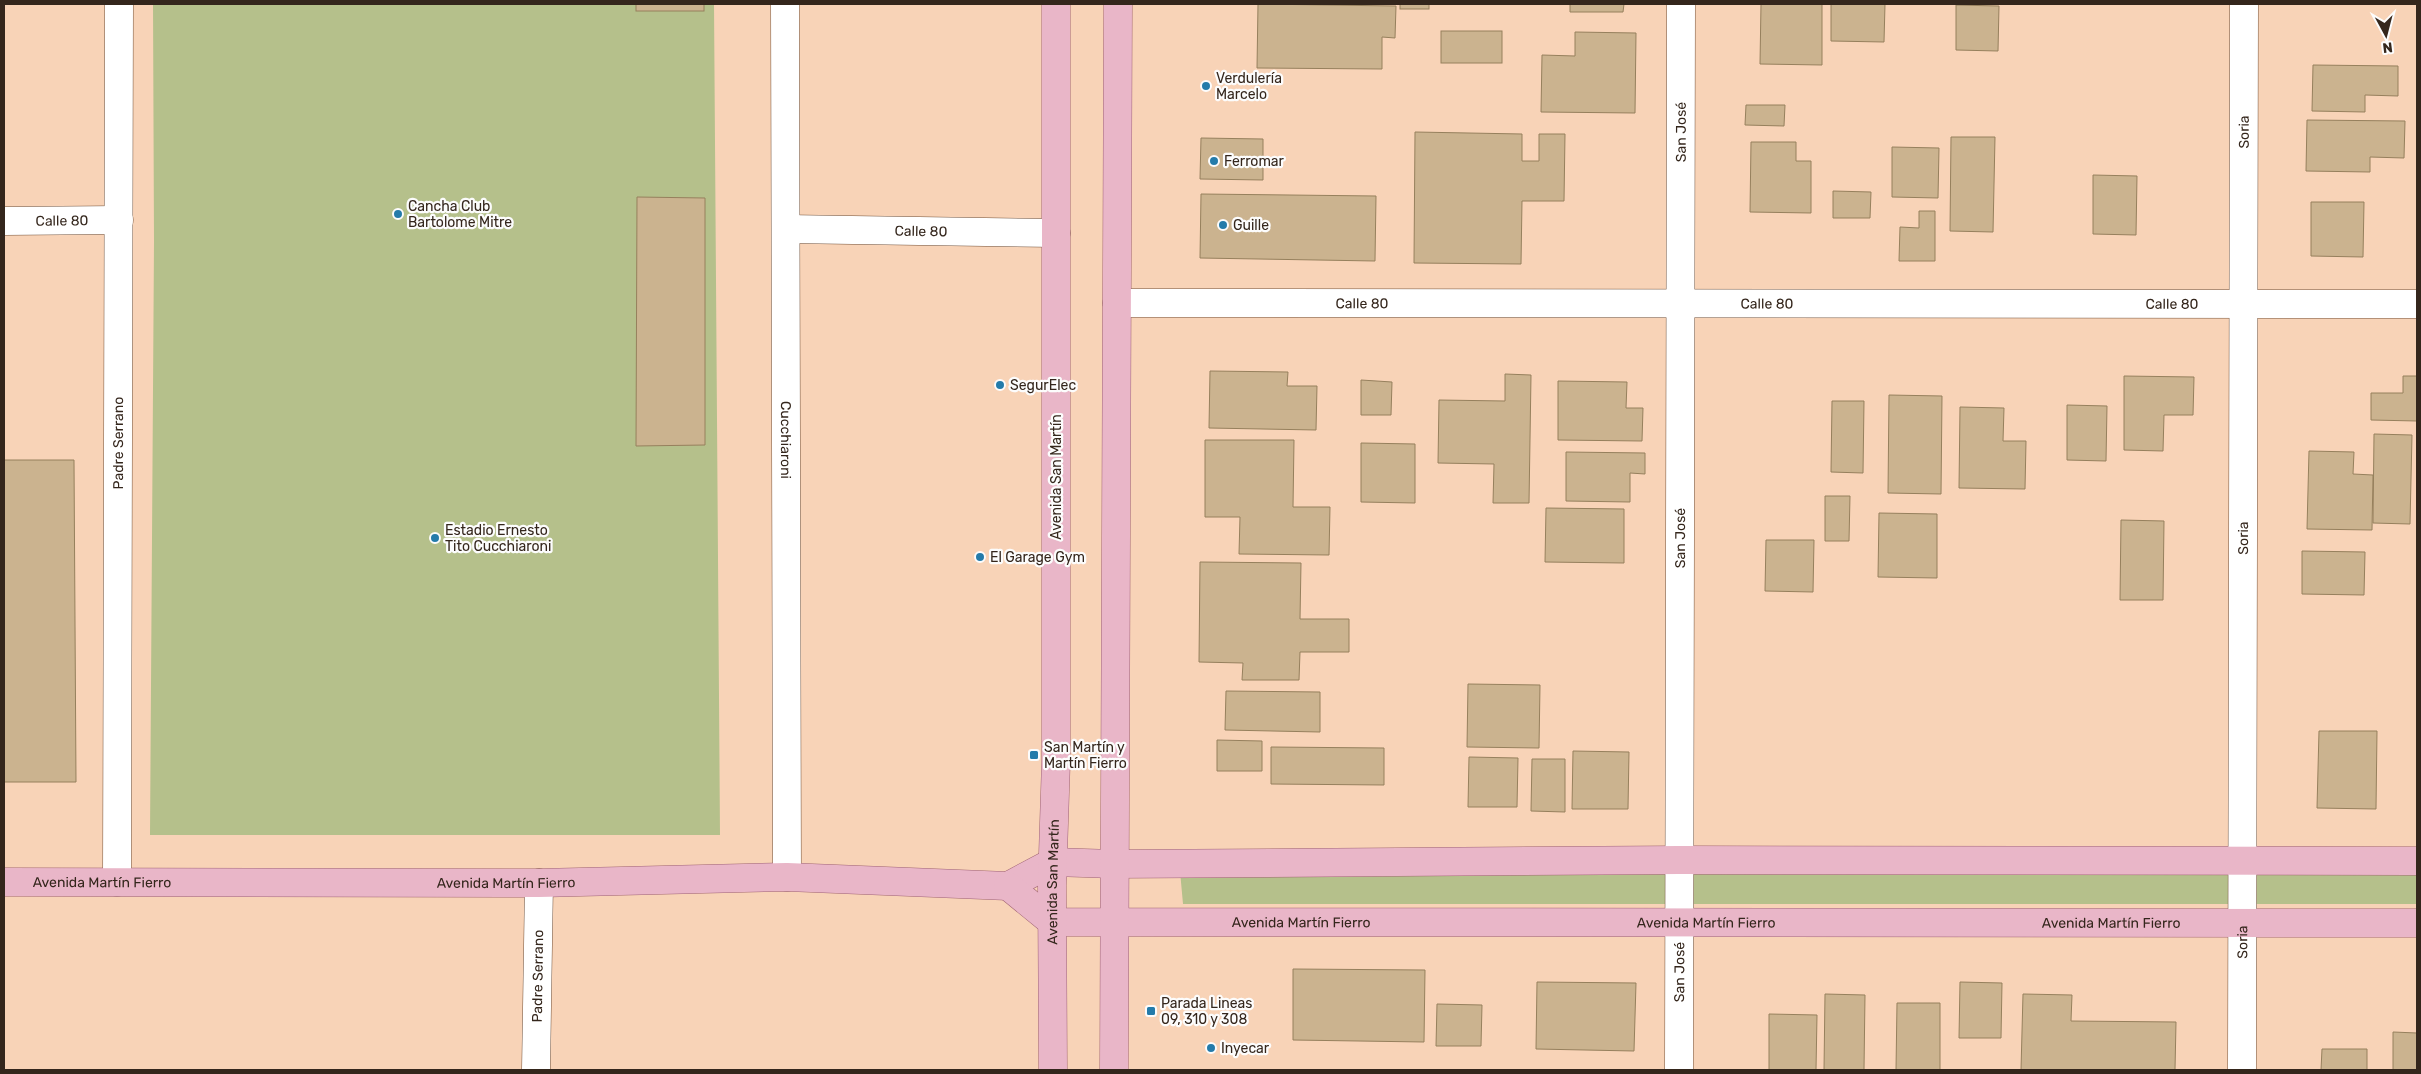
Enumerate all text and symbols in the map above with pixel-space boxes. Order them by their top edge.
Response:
north arrow [2361,10,2411,60]
text: N [2381,38,2394,56]
place label: Verdulería Marcelo [1216,70,1282,103]
marker: Verdulería Marcelo [1200,80,1212,92]
street label: San José [1672,102,1689,162]
street label: Soria [2235,115,2252,149]
place label: Ferromar [1224,153,1285,170]
marker: Ferromar [1208,155,1220,167]
place label: Cancha Club Bartolome Mitre [408,198,512,231]
marker: Cancha Club Bartolome Mitre [392,208,404,220]
street label: Calle 80 [35,212,89,229]
place label: Guille [1233,217,1269,234]
marker: Guille [1217,219,1229,231]
street label: Calle 80 [894,222,948,240]
street label: Calle 80 [1336,295,1389,312]
street label: Calle 80 [1741,295,1794,312]
street label: Calle 80 [2146,295,2199,312]
place label: SegurElec [1010,377,1076,394]
marker: SegurElec [994,379,1006,391]
street label: Padre Serrano [109,397,127,489]
street label: Cucchiaroni [777,401,795,479]
street label: Avenida San Martín [1048,414,1065,540]
street label: San José [1671,508,1689,568]
street label: Soria [2234,521,2252,555]
place label: Estadio Ernesto Tito Cucchiaroni [445,522,551,555]
marker: Estadio Ernesto Tito Cucchiaroni [429,532,441,544]
place label: El Garage Gym [990,549,1085,566]
marker: El Garage Gym [974,551,986,563]
place label: San Martín y Martín Fierro [1044,739,1127,772]
marker: San Martín y Martín Fierro [1028,749,1040,761]
street label: Avenida San Martín [1043,819,1063,945]
street label: Avenida Martín Fierro [33,874,171,891]
street label: Avenida Martín Fierro [437,874,576,892]
street label: Avenida Martín Fierro [1232,914,1370,931]
street label: Avenida Martín Fierro [1637,914,1775,931]
street label: Avenida Martín Fierro [2042,914,2180,931]
street label: Soria [2234,925,2251,959]
street label: Padre Serrano [528,929,547,1023]
street label: San José [1671,942,1688,1002]
place label: Parada Lineas 09, 310 y 308 [1161,995,1252,1028]
marker: Parada Lineas 09, 310 y 308 [1145,1005,1157,1017]
place label: Inyecar [1221,1040,1270,1057]
marker: Inyecar [1205,1042,1217,1054]

